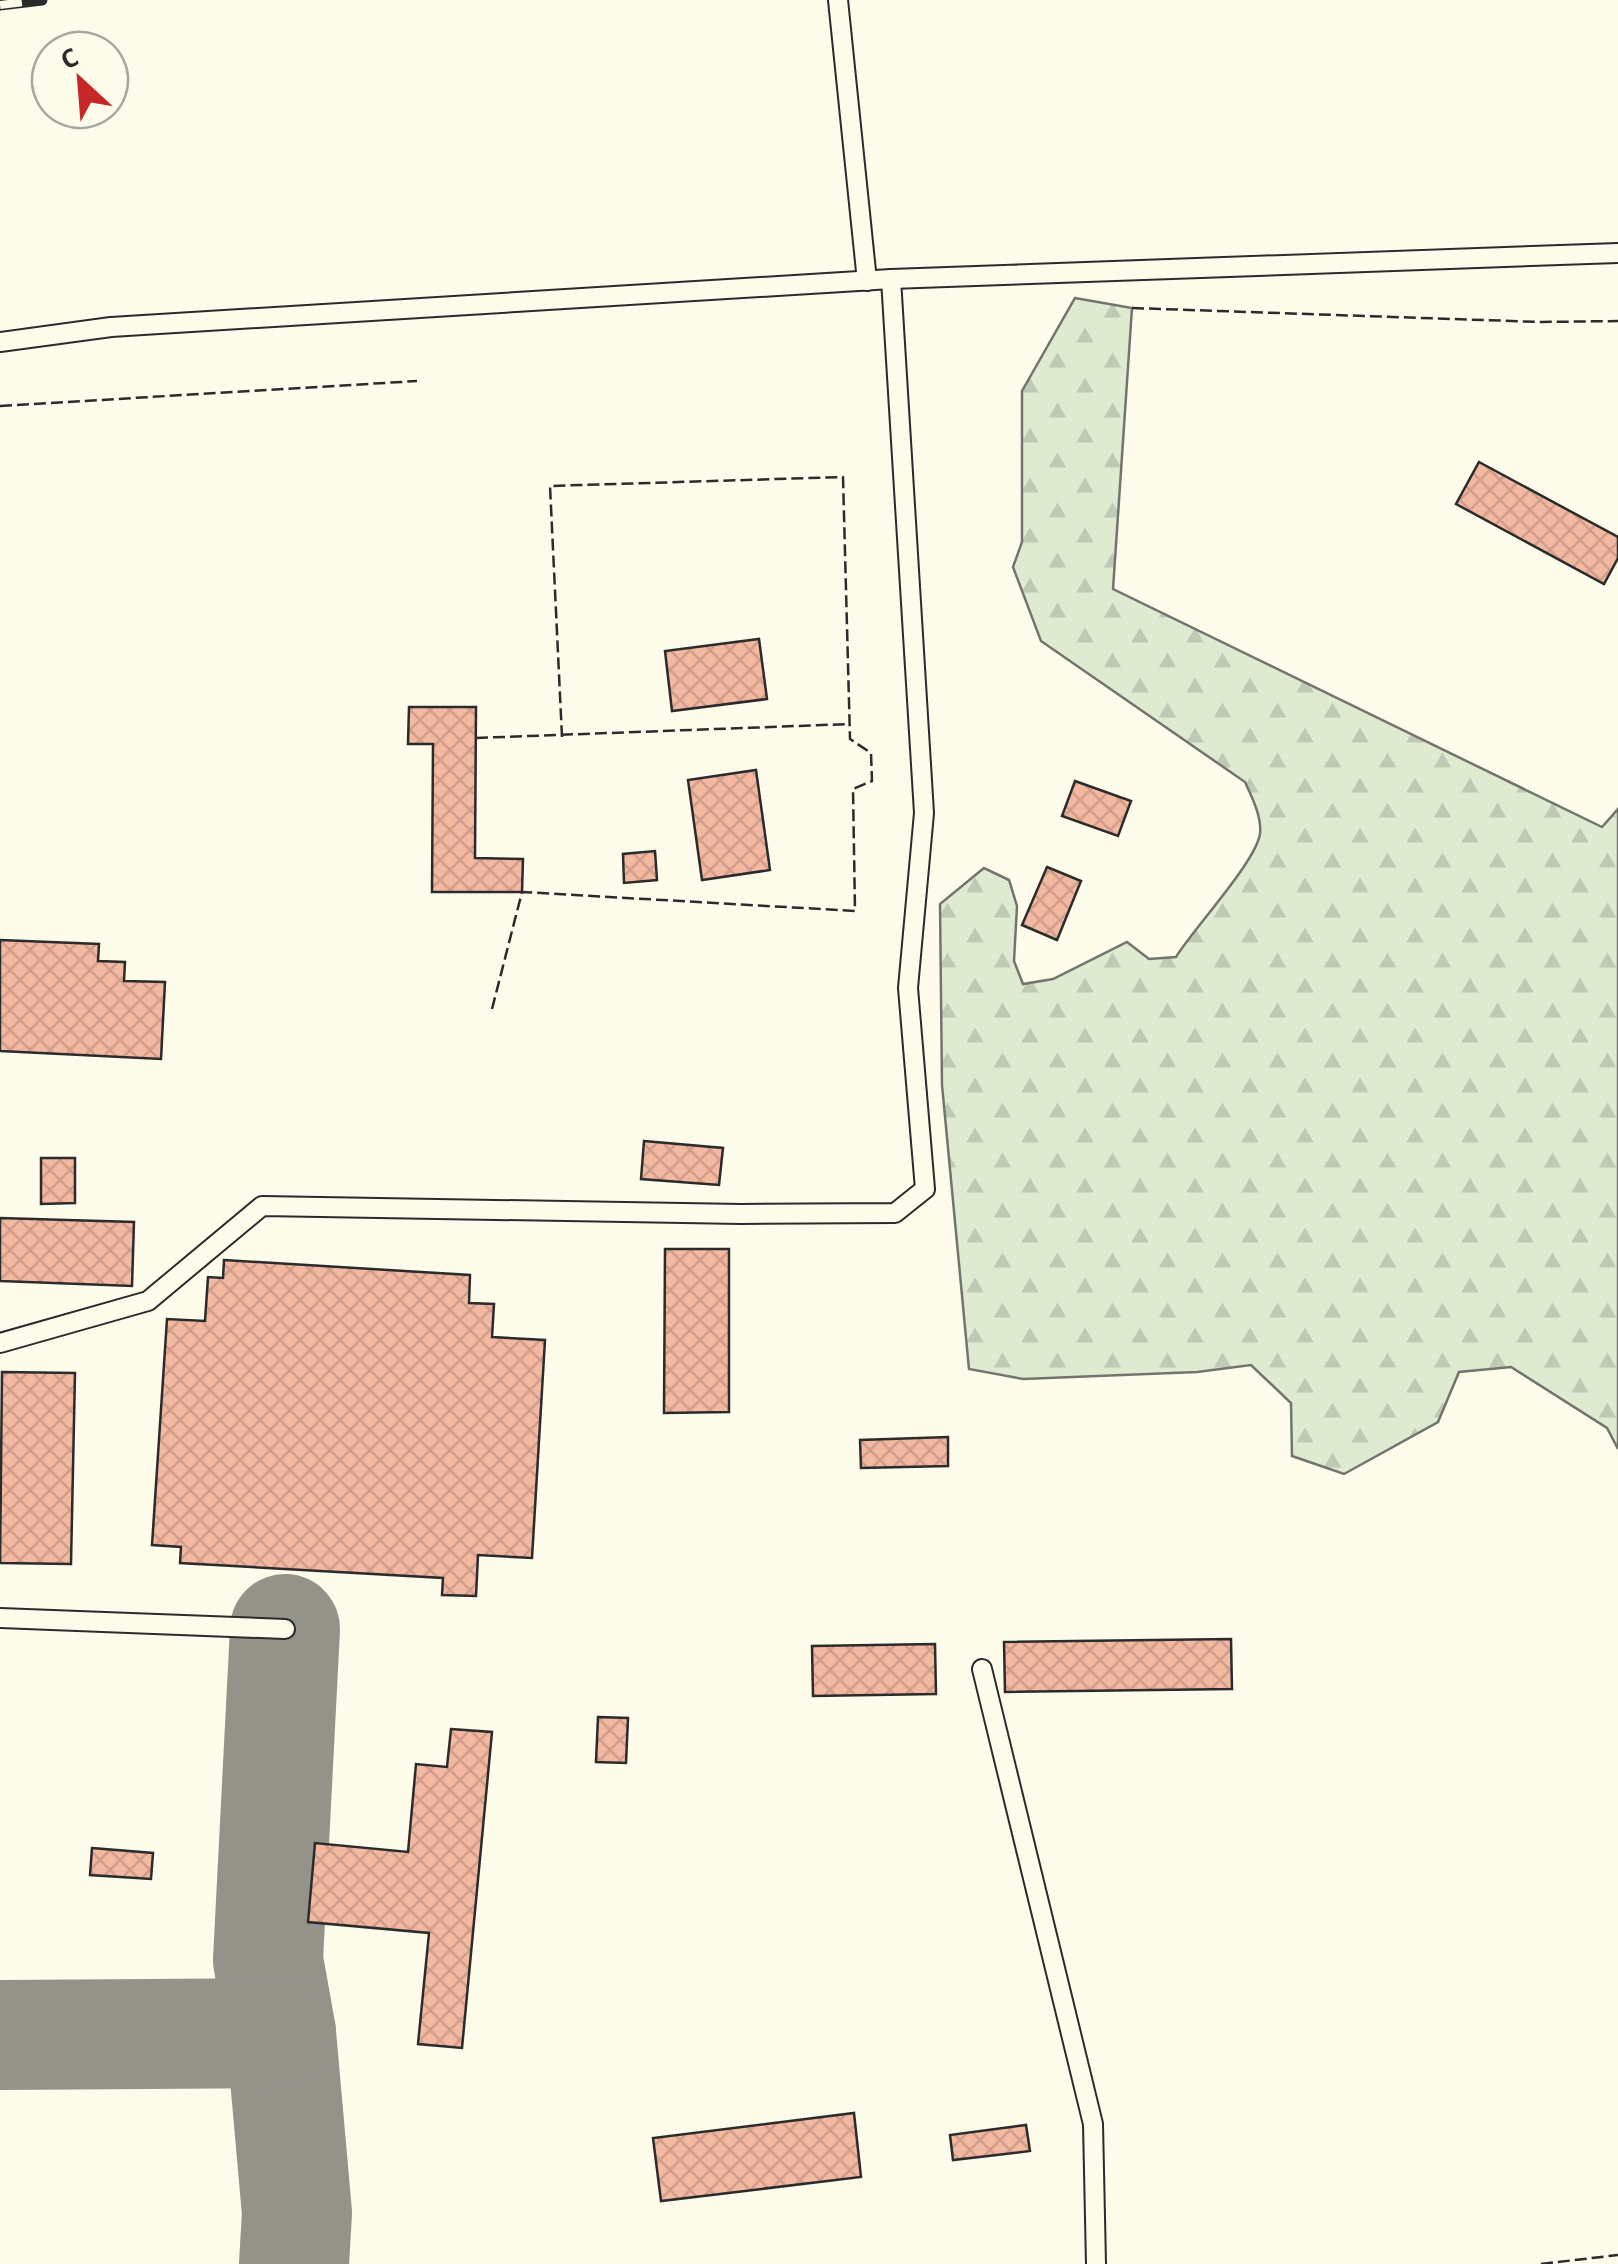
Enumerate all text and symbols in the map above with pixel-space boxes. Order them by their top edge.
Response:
north arrow [30,30,130,130]
text: С [57,43,83,75]

